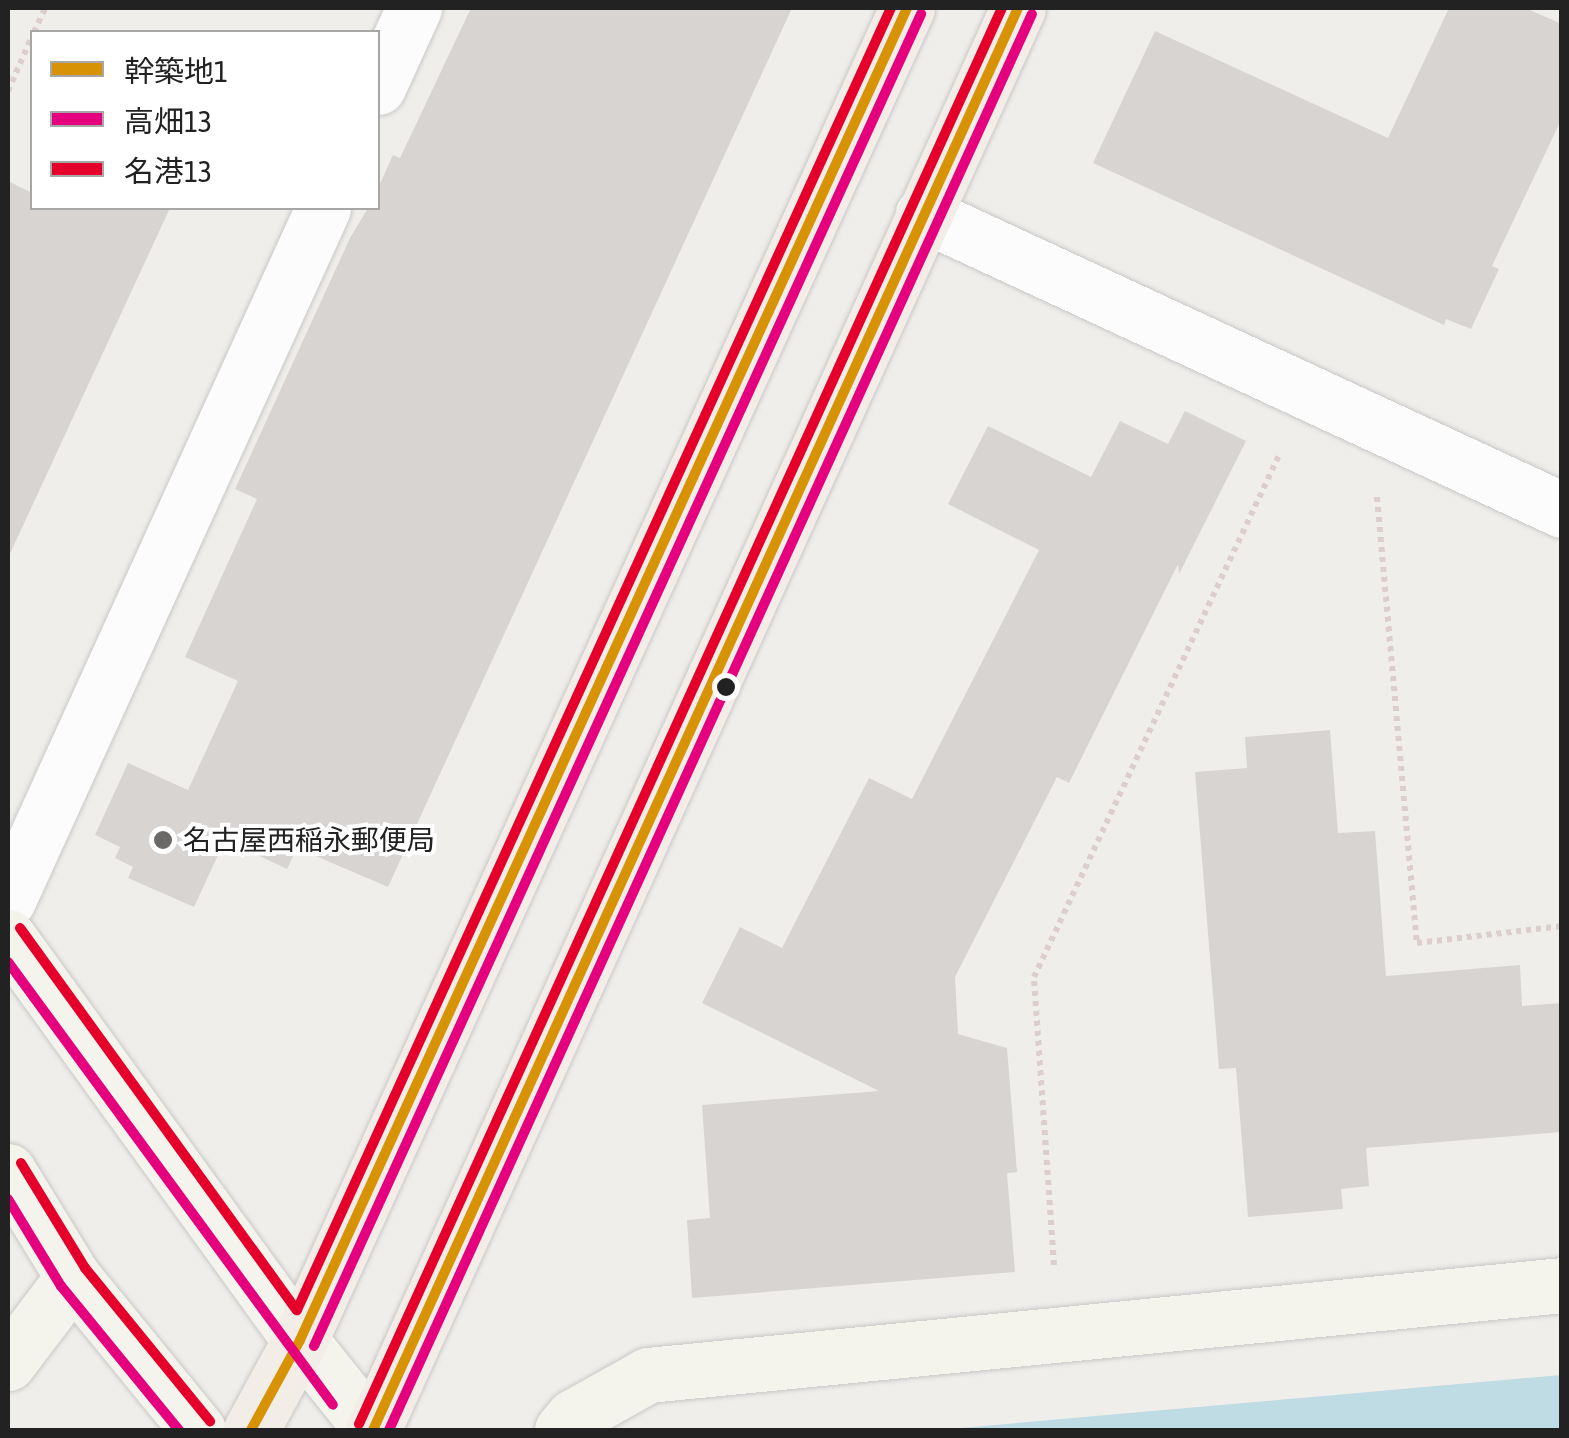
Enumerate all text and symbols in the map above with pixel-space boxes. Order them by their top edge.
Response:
legend [30,30,380,210]
text: 幹築地1 [124,54,228,88]
text: 高畑13 [124,104,212,138]
text: 名港13 [124,154,212,188]
unlabelled marker [716,677,736,697]
place label: 名古屋西稲永郵便局 [183,823,435,857]
marker: 名古屋西稲永郵便局 [152,829,174,851]

